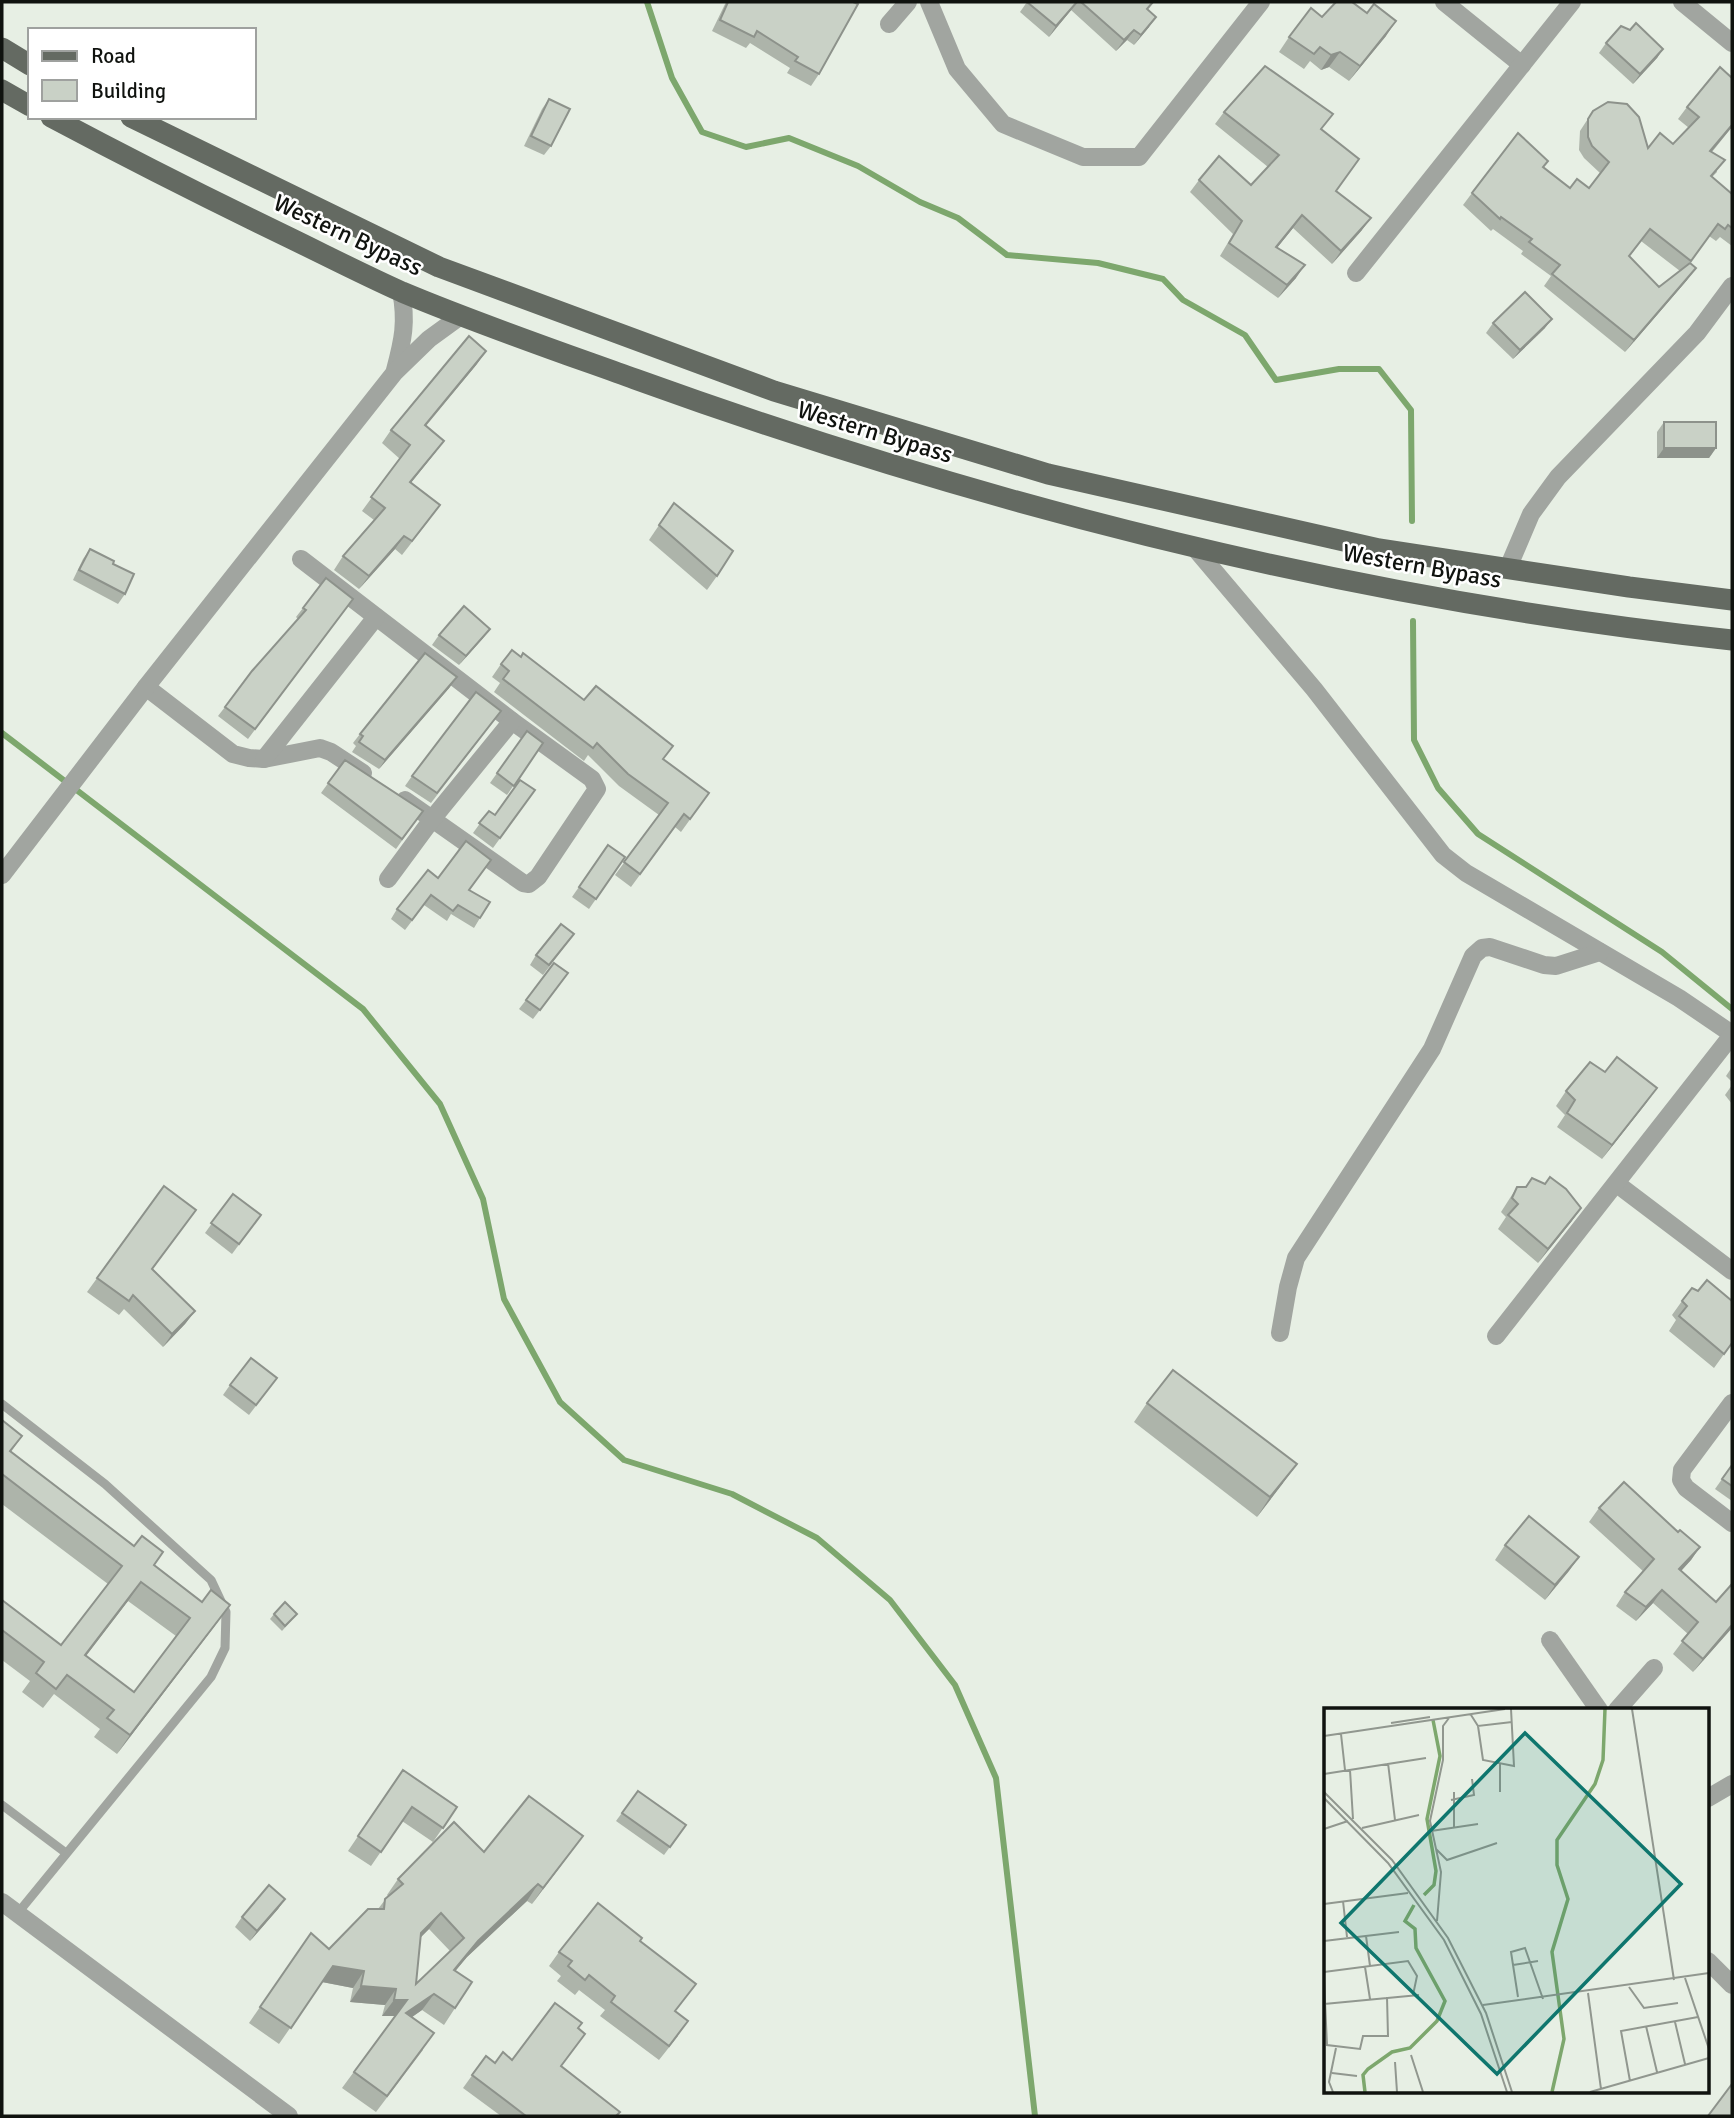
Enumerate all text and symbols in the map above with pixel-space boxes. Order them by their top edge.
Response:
legend [28,28,256,119]
text: Road [91,43,136,69]
text: Building [91,78,166,104]
street label: Western Bypass [269,187,427,283]
street label: Western Bypass [794,394,956,470]
street label: Western Bypass [1340,537,1504,595]
inset map [1324,1708,1710,2094]

